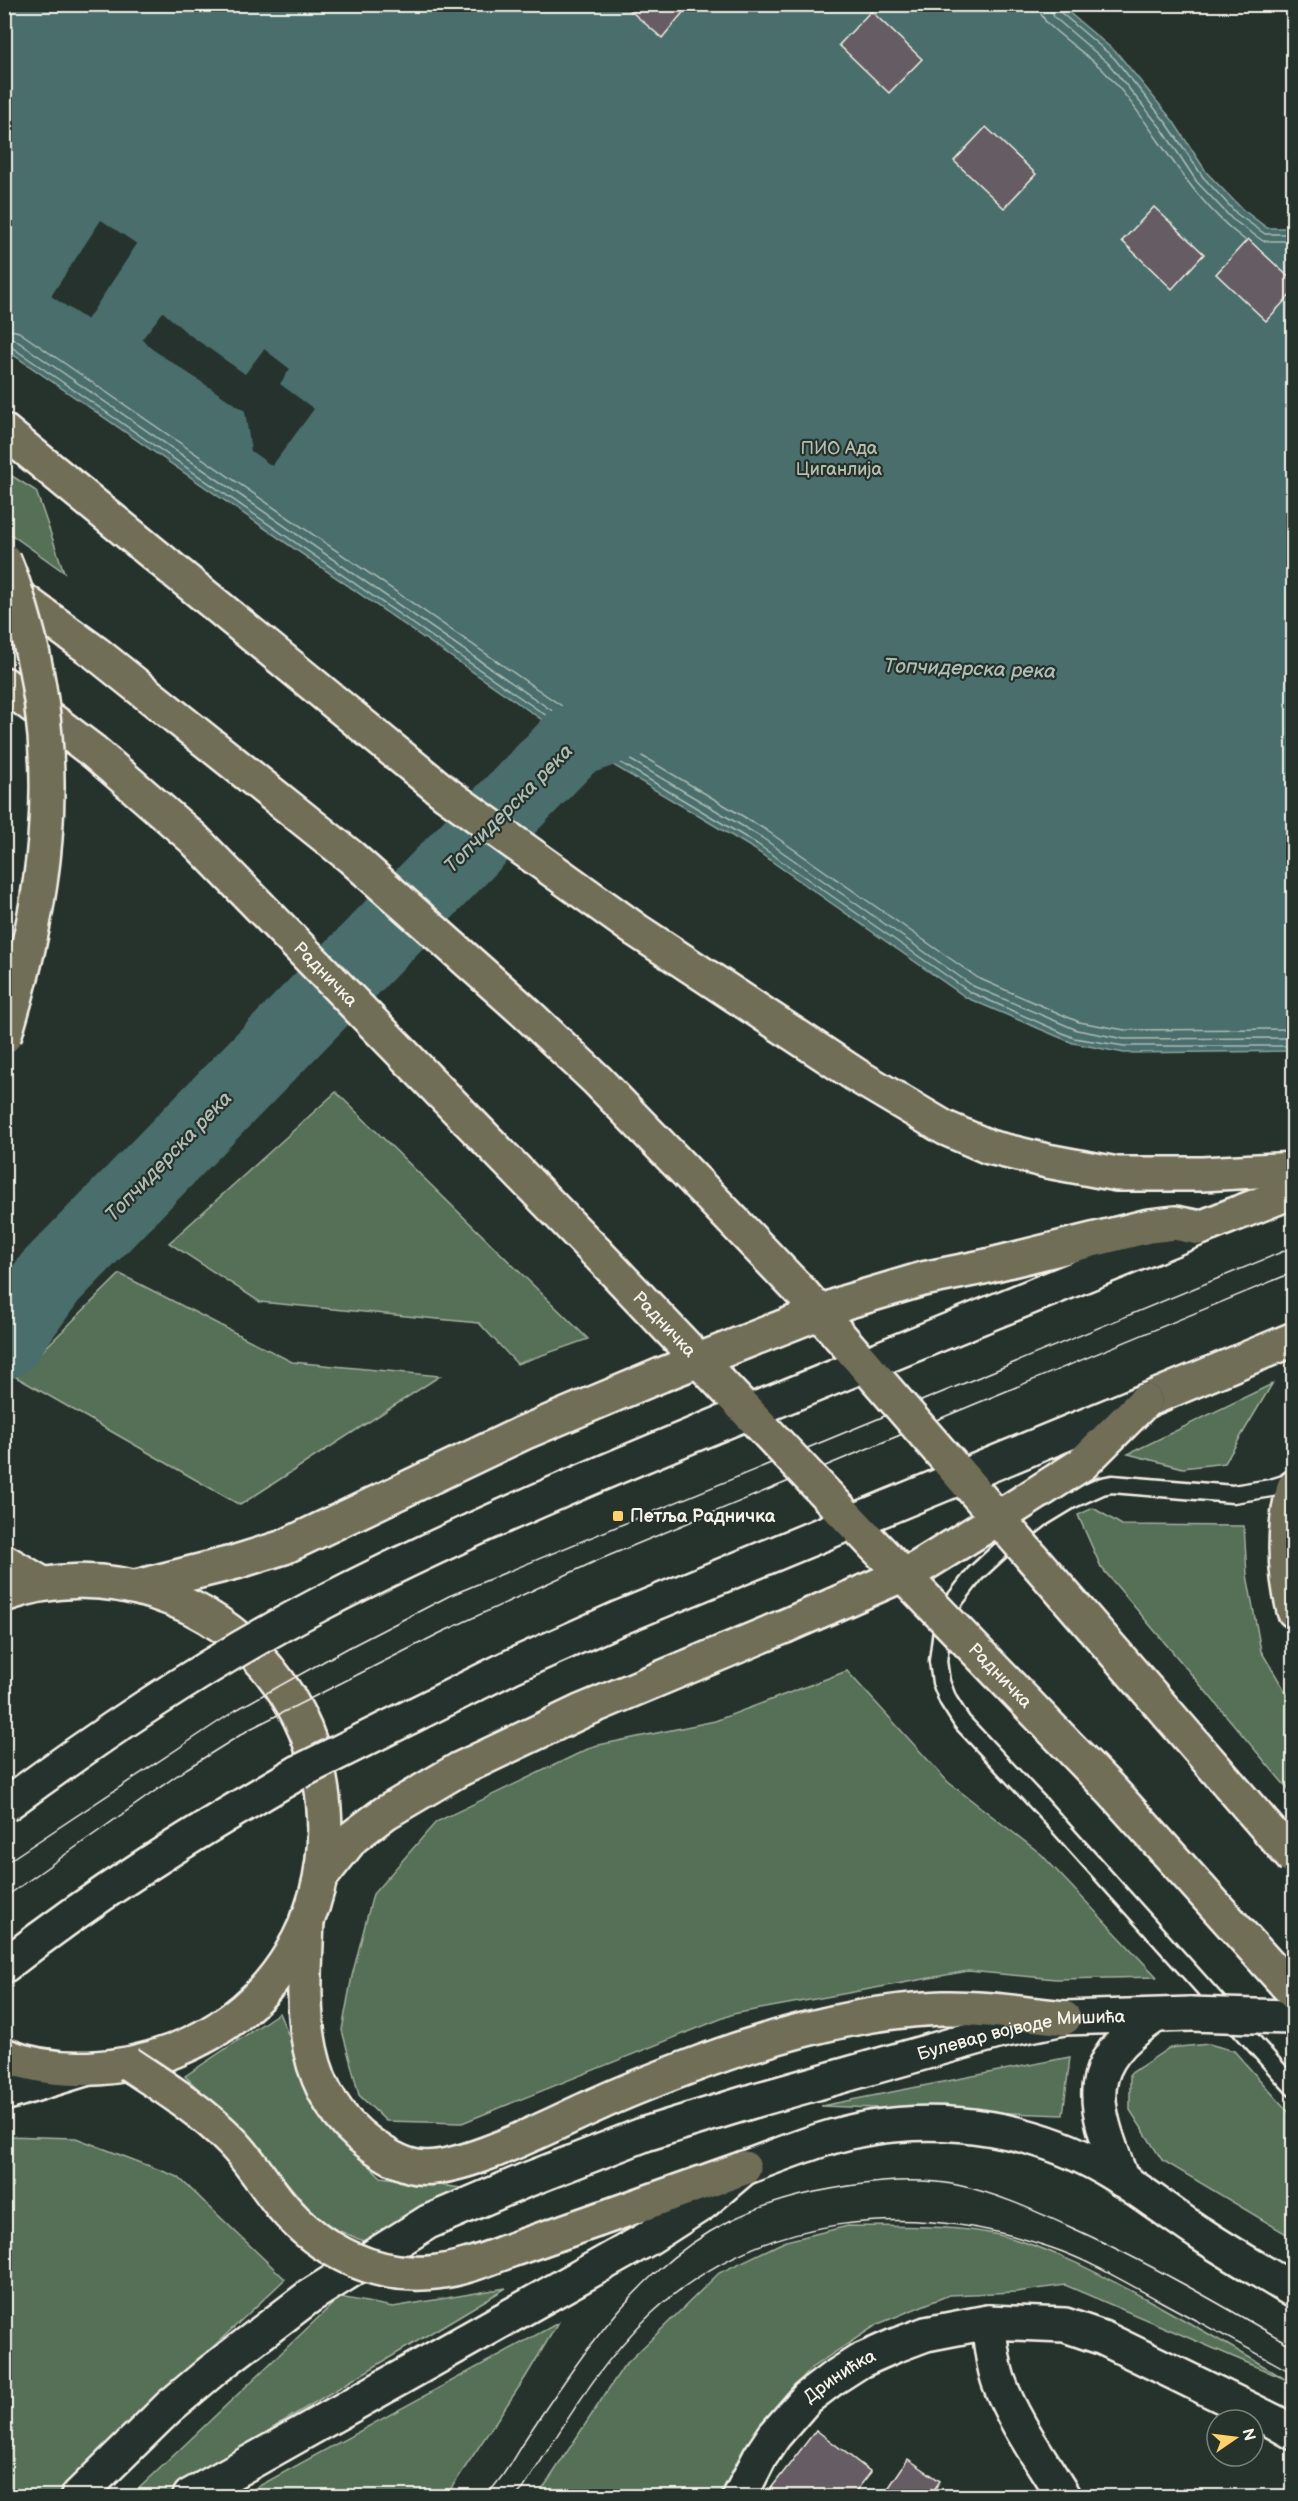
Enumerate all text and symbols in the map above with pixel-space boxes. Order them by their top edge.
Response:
park label: ПИО Ада Циганлија [796,438,883,480]
water label: Топчидерска река [883,654,1057,684]
water label: Топчидерска река [439,739,578,878]
street label: Радничка [289,938,362,1012]
water label: Топчидерска река [100,1086,237,1227]
street label: Радничка [628,1287,700,1362]
place label: Петља Радничка [630,1506,776,1527]
marker: Петља Радничка [611,1509,625,1523]
street label: Радничка [964,1639,1036,1713]
street label: Булевар војводе Мишића [915,2006,1126,2065]
street label: Дринићка [800,2345,879,2408]
north arrow [1205,2408,1265,2468]
text: N [1237,2427,1259,2443]

